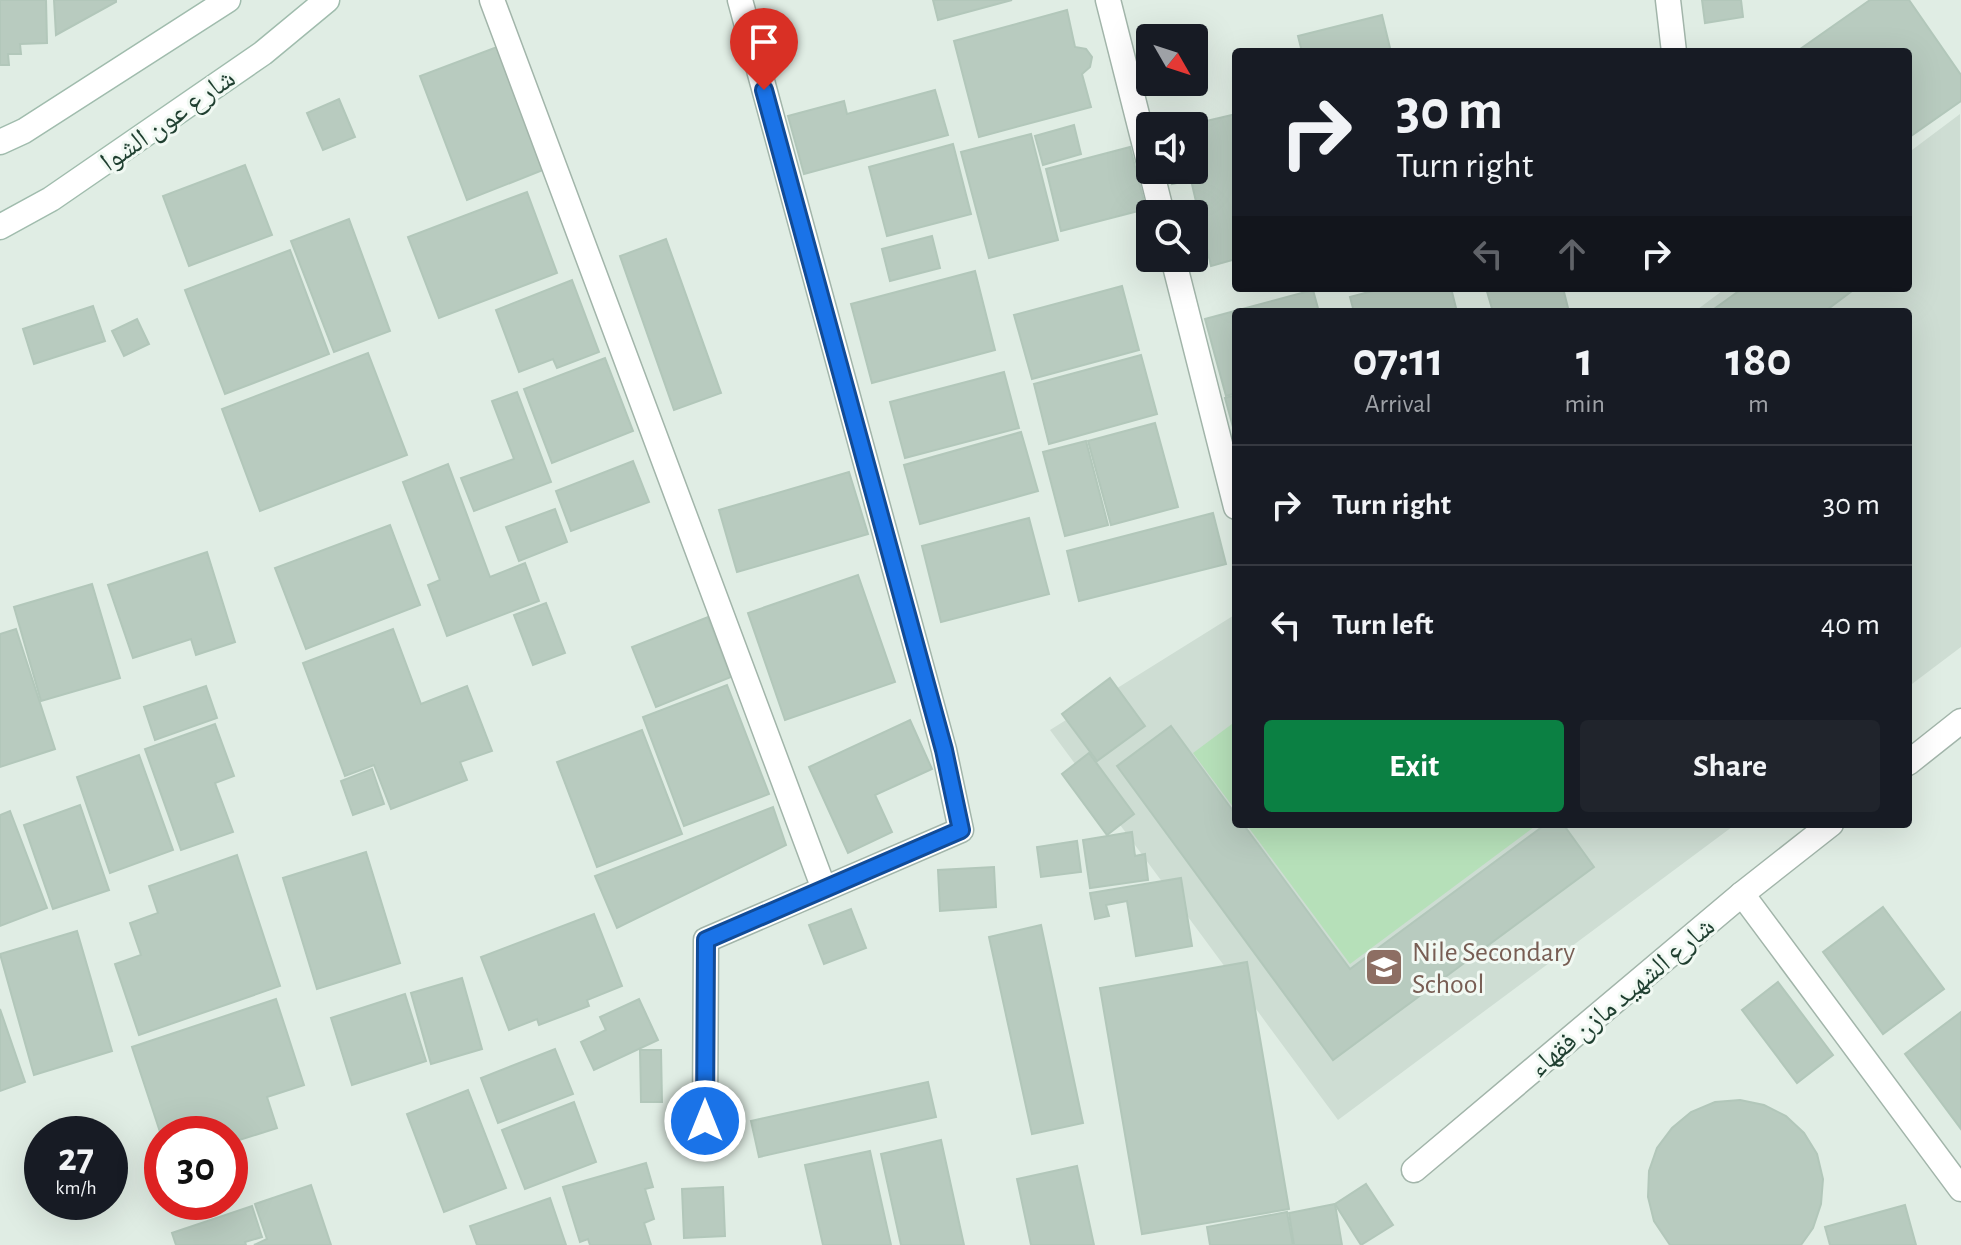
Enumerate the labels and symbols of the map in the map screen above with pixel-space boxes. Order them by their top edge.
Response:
pin [730,8,798,90]
north arrow [1136,24,1208,96]
street label: شارع عون الشوا [96,64,242,179]
street label: شارع الشهيد مازن فقهاء [1524,912,1721,1084]
place label: Nile Secondary School [1412,939,1575,999]
school or university icon: Nile Secondary School [1363,946,1405,988]
position arrow [663,1079,747,1163]
speed limit sign: 30 [144,1116,248,1220]

